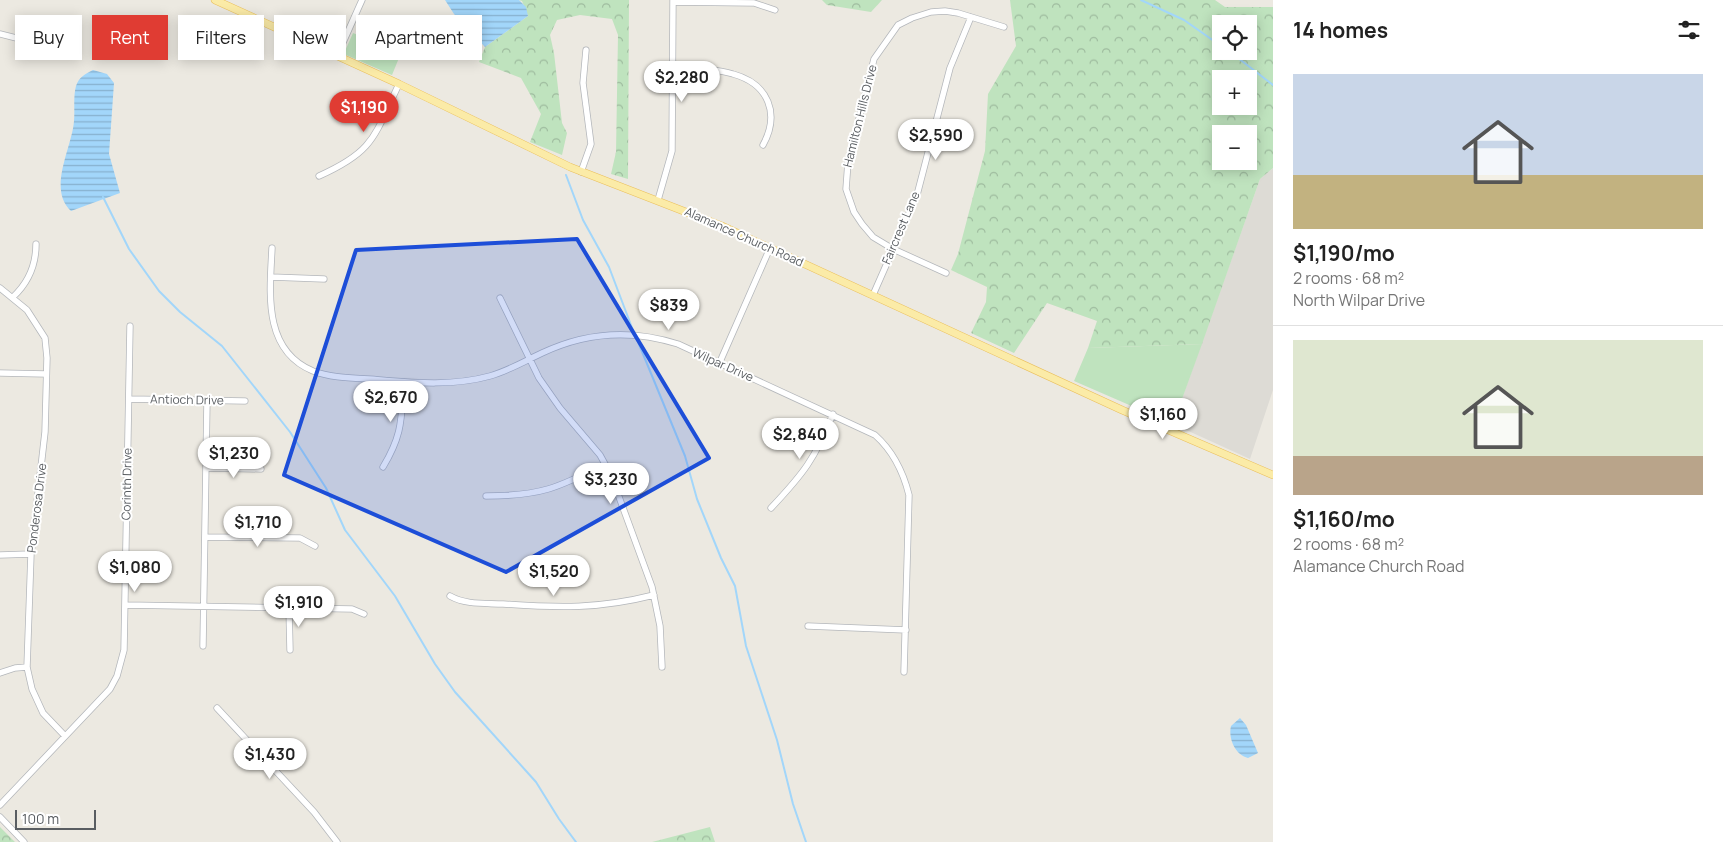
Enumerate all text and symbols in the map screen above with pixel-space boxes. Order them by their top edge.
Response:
chip: Buy [15,15,82,60]
chip: Rent [92,15,168,60]
chip: Filters [178,15,264,60]
chip: New [274,15,346,60]
chip: Apartment [356,15,482,60]
map controls [1212,15,1257,170]
button: locate [1212,15,1257,60]
text: 14 homes [1293,16,1388,44]
icon: filters [1675,16,1703,44]
pin: $2,280 [641,61,723,103]
street label: Hamilton Hills Drive [839,63,880,169]
text: $2,280 [655,66,709,88]
button: + [1212,70,1257,115]
pin: $1,190 [323,90,405,133]
text: $1,190 [341,96,387,118]
icon: home [1453,107,1543,197]
pin: $2,590 [895,119,977,161]
text: $2,590 [909,124,963,146]
button: − [1212,125,1257,170]
street label: Faircrest Lane [878,189,924,267]
street label: Alamance Church Road [682,203,806,270]
text: $1,190/mo [1293,239,1395,267]
text: 2 rooms · 68 m² [1293,267,1404,289]
pin: $839 [639,288,699,331]
text: North Wilpar Drive [1293,289,1425,311]
text: $839 [649,294,689,316]
street label: Wilpar Drive [690,344,756,386]
icon: home [1453,372,1543,462]
pin: $2,670 [350,380,432,423]
text: $2,670 [364,386,418,408]
street label: Antioch Drive [150,390,224,409]
pin: $1,160 [1122,398,1204,440]
text: $1,160 [1140,403,1186,425]
pin: $2,840 [759,418,841,460]
text: $2,840 [773,423,827,445]
pin: $1,230 [193,436,275,479]
text: $1,230 [209,442,259,464]
street label: Corinth Drive [117,448,136,520]
street label: Ponderosa Drive [23,462,50,554]
pin: $3,230 [570,462,652,505]
text: $3,230 [584,468,638,490]
text: $1,160/mo [1293,505,1395,533]
pin: $1,710 [217,506,299,548]
text: $1,710 [234,511,282,533]
text: 2 rooms · 68 m² [1293,533,1404,555]
pin: $1,080 [94,550,176,593]
pin: $1,520 [513,554,595,597]
text: Alamance Church Road [1293,555,1464,577]
text: $1,080 [109,556,161,578]
text: $1,520 [529,560,579,582]
pin: $1,910 [258,586,340,628]
text: $1,910 [275,591,323,613]
pin: $1,430 [229,738,311,780]
text: $1,430 [245,743,295,765]
scale bar [15,807,96,830]
text: 100 m [22,809,59,828]

